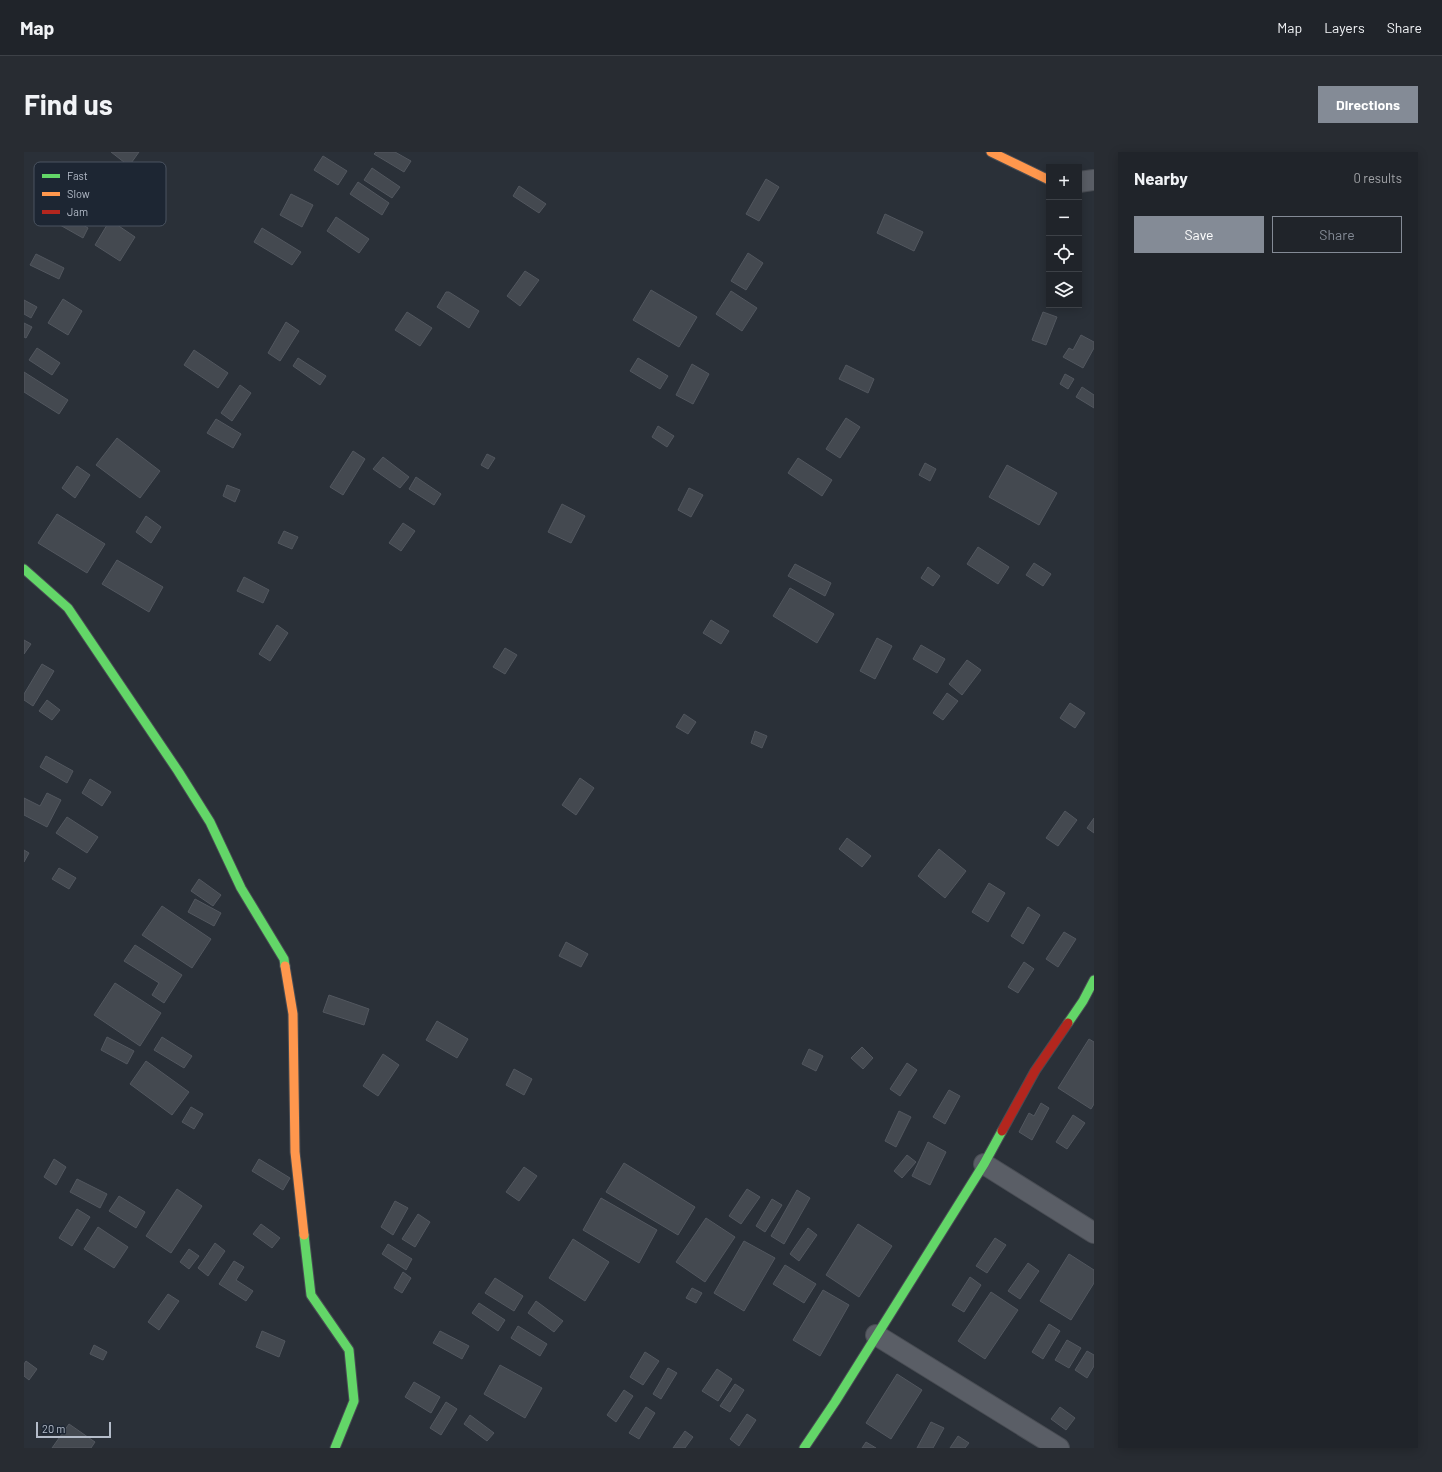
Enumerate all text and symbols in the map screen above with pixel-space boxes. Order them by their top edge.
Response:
text: Map [20,16,54,39]
text: Map [1277,19,1302,36]
text: Layers [1324,19,1365,36]
text: Share [1387,19,1422,36]
button: Directions [1318,86,1418,123]
text: Find us [24,87,113,121]
legend [34,162,166,226]
map controls [1046,164,1082,308]
button: + [1046,164,1082,200]
text: Nearby [1134,168,1188,188]
text: Fast [67,169,88,182]
text: 0 results [1353,170,1402,186]
text: Slow [67,187,90,200]
button: − [1046,200,1082,236]
text: Jam [67,205,88,218]
button: Save [1134,216,1264,253]
button: Share [1272,216,1402,253]
button: locate [1046,236,1082,272]
button: layers [1046,272,1082,308]
scale bar [36,1420,111,1439]
text: 20 m [42,1422,65,1435]

